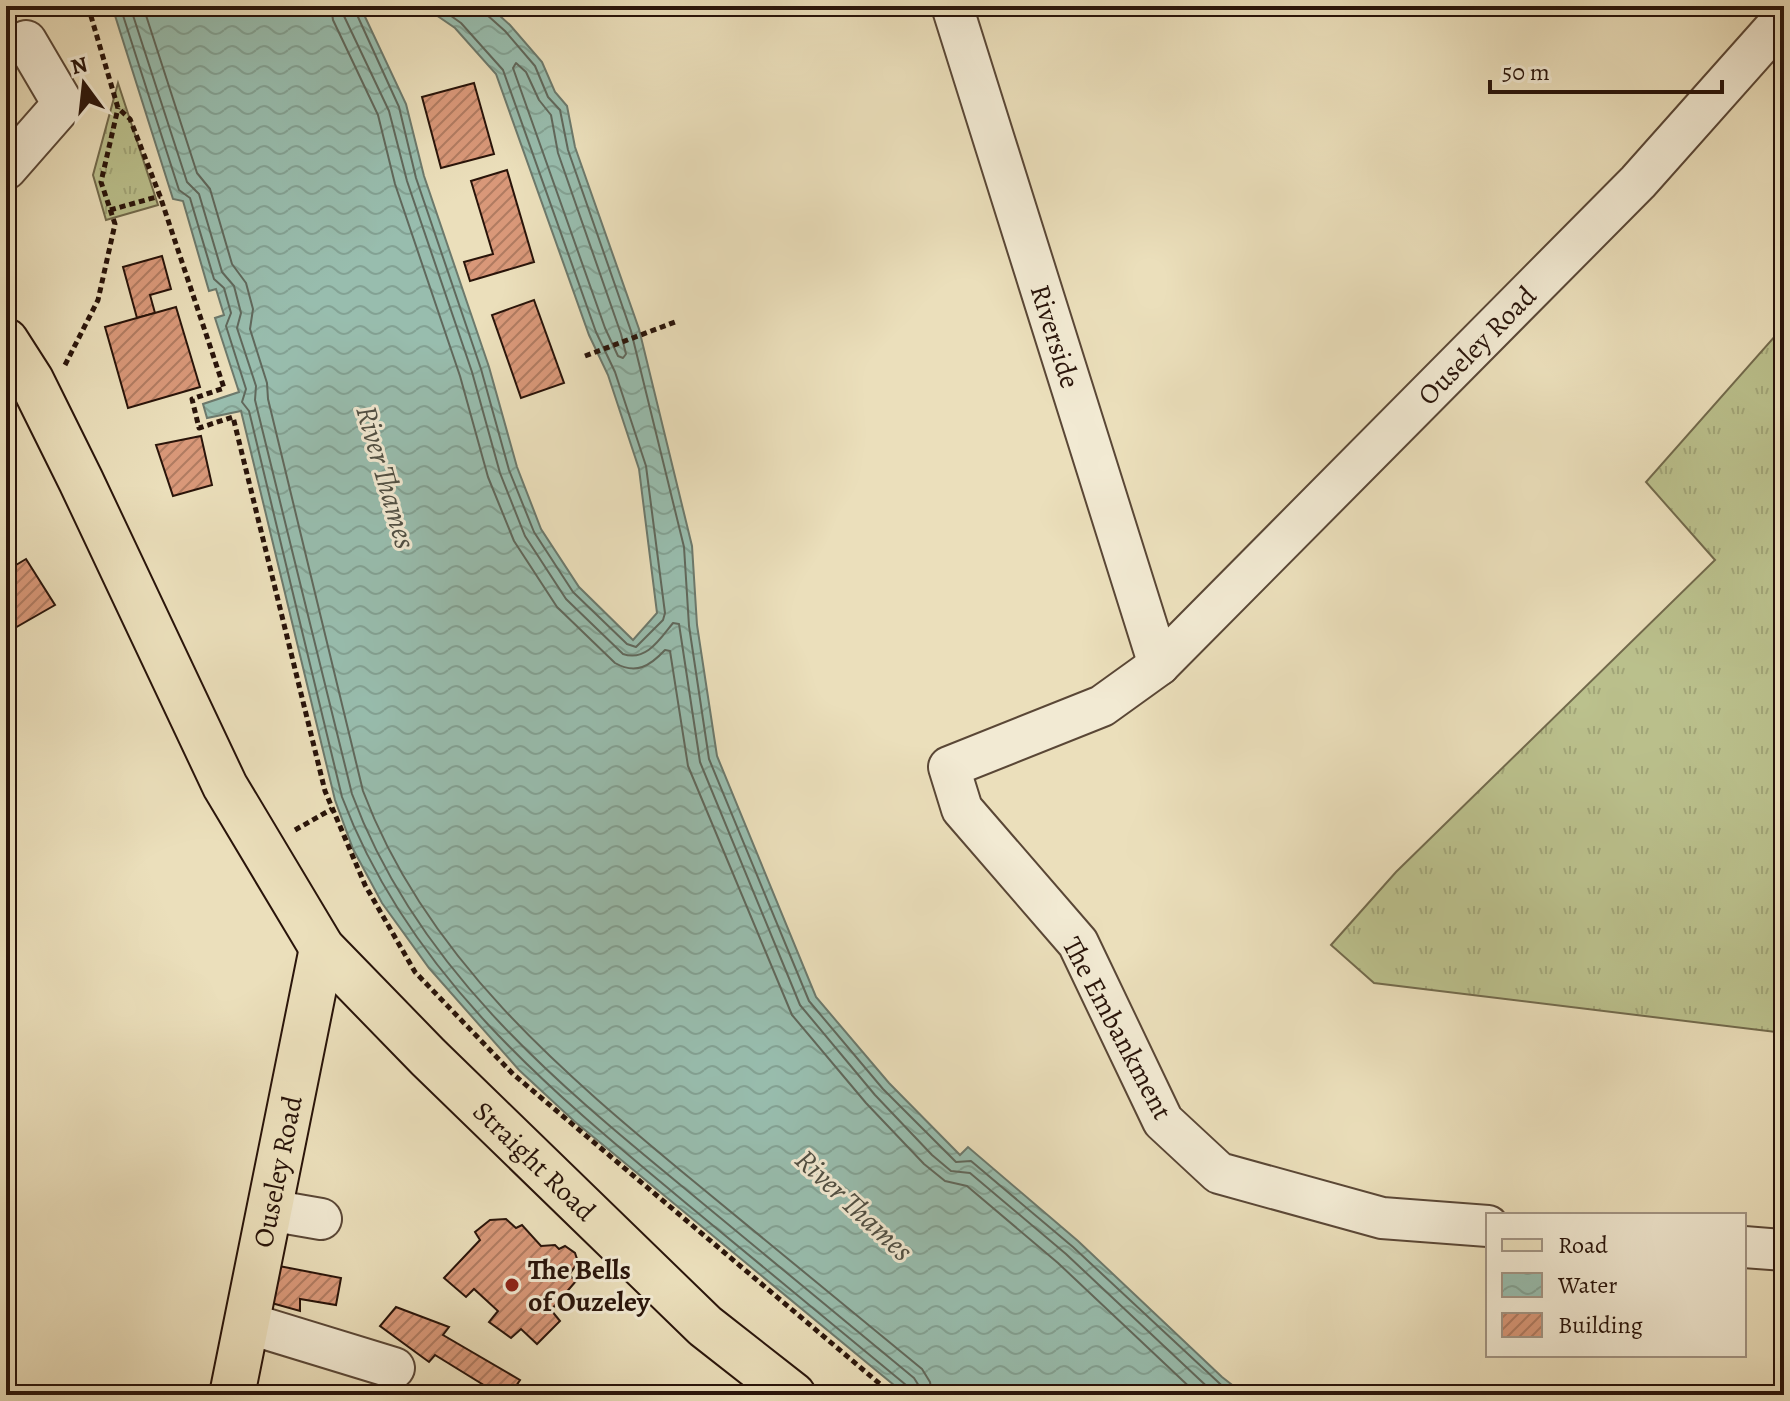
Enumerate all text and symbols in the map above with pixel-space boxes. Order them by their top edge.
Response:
north arrow [44,44,124,124]
scale bar [1490,44,1722,94]
text: N [67,49,91,82]
text: 50 m [1502,56,1550,88]
street label: Ouseley Road [1409,277,1546,414]
street label: Riverside [1021,280,1089,393]
water label: River Thames [346,401,426,553]
street label: The Embankment [1053,930,1181,1126]
street label: Ouseley Road [244,1091,312,1251]
street label: Straight Road [464,1093,605,1231]
water label: River Thames [786,1140,922,1270]
legend [1486,1213,1746,1357]
text: Road [1558,1229,1608,1261]
place label: The Bells of Ouzeley [528,1251,651,1321]
text: Water [1557,1269,1618,1301]
marker: The Bells of Ouzeley [503,1276,521,1294]
text: Building [1558,1309,1643,1341]

